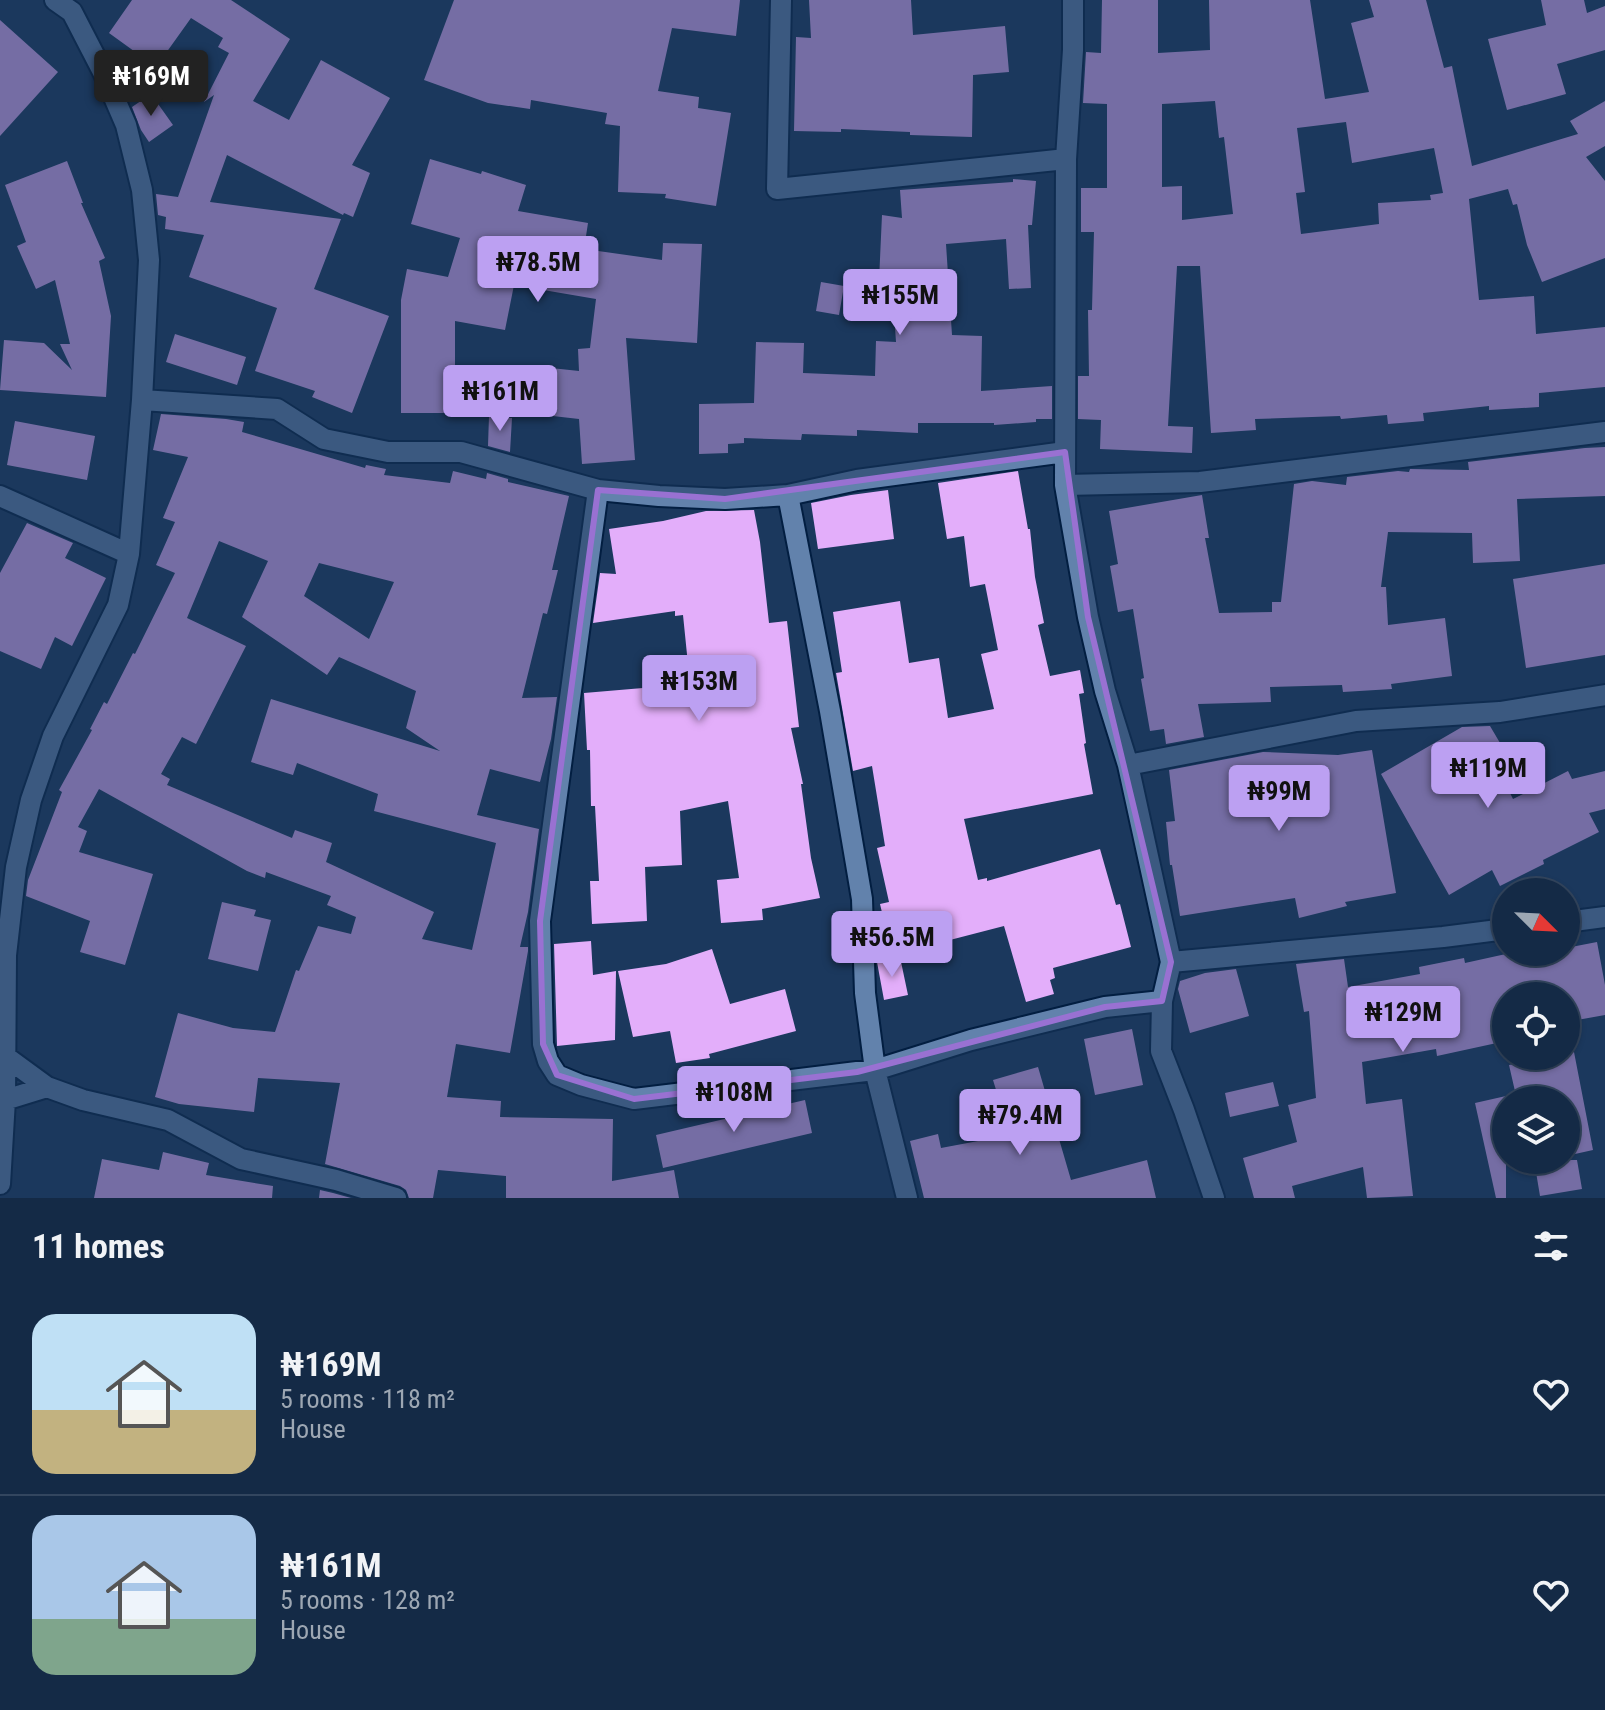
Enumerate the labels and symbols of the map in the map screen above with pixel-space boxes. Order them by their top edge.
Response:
pin: ₦169M [95,50,207,118]
pin: ₦78.5M [473,236,603,304]
pin: ₦155M [844,269,956,337]
pin: ₦161M [444,365,556,433]
pin: ₦153M [643,655,755,723]
pin: ₦119M [1432,742,1544,810]
pin: ₦99M [1232,765,1326,833]
north arrow [1492,878,1580,966]
pin: ₦56.5M [827,911,957,979]
pin: ₦129M [1347,986,1459,1054]
pin: ₦108M [678,1066,790,1134]
pin: ₦79.4M [955,1089,1085,1157]

